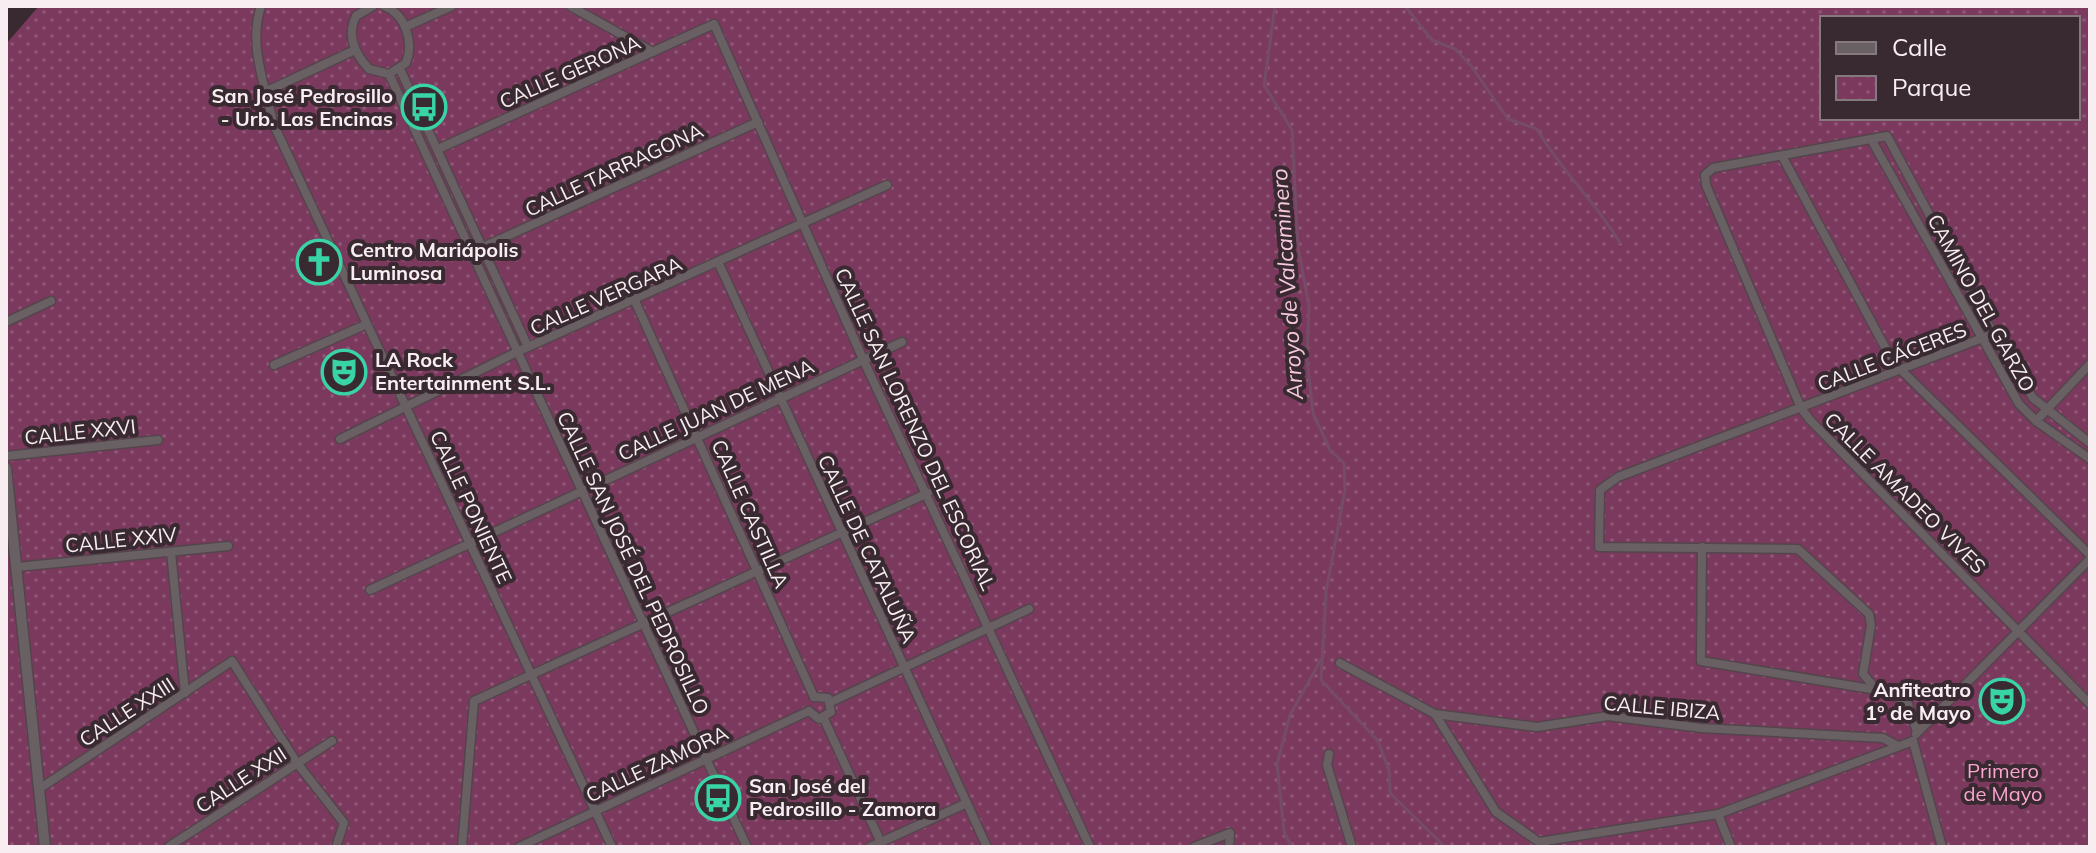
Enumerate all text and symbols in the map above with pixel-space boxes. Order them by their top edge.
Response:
legend [1820,16,2080,120]
street label: CALLE GERONA [495,29,645,114]
text: Calle [1892,32,1947,62]
text: Parque [1892,72,1971,102]
place label: San José Pedrosillo - Urb. Las Encinas [211,83,393,131]
bus stop icon: San José Pedrosillo - Urb. Las Encinas [400,83,448,131]
street label: CALLE TARRAGONA [521,117,707,222]
water label: Arroyo de Valcaminero [1265,168,1309,401]
street label: CAMINO DEL GARZO [1922,210,2041,396]
place label: Centro Mariápolis Luminosa [350,237,519,285]
church icon: Centro Mariápolis Luminosa [295,238,343,286]
street label: CALLE VERGARA [526,251,686,340]
street label: CALLE SAN LORENZO DEL ESCORIAL [830,264,1001,594]
street label: CALLE CÁCERES [1814,317,1970,396]
place label: LA Rock Entertainment S.L. [375,347,551,395]
theatre icon: LA Rock Entertainment S.L. [320,348,368,396]
street label: CALLE JUAN DE MENA [614,353,818,466]
street label: CALLE SAN JOSÉ DEL PEDROSILLO [552,407,715,718]
street label: CALLE AMADEO VIVES [1820,407,1991,578]
street label: CALLE XXVI [23,413,137,450]
street label: CALLE PONIENTE [425,426,518,587]
street label: CALLE CASTILLA [706,436,795,592]
street label: CALLE DE CATALUÑA [813,451,922,647]
street label: CALLE XXIV [64,521,178,558]
street label: CALLE XXIII [74,672,179,752]
place label: Anfiteatro 1° de Mayo [1865,677,1971,725]
theatre icon: Anfiteatro 1° de Mayo [1978,677,2026,725]
street label: CALLE IBIZA [1603,690,1722,725]
street label: CALLE ZAMORA [582,720,732,807]
street label: CALLE XXII [191,741,291,818]
park label: Primero de Mayo [1963,758,2043,806]
place label: San José del Pedrosillo - Zamora [749,773,936,821]
bus stop icon: San José del Pedrosillo - Zamora [694,774,742,822]

